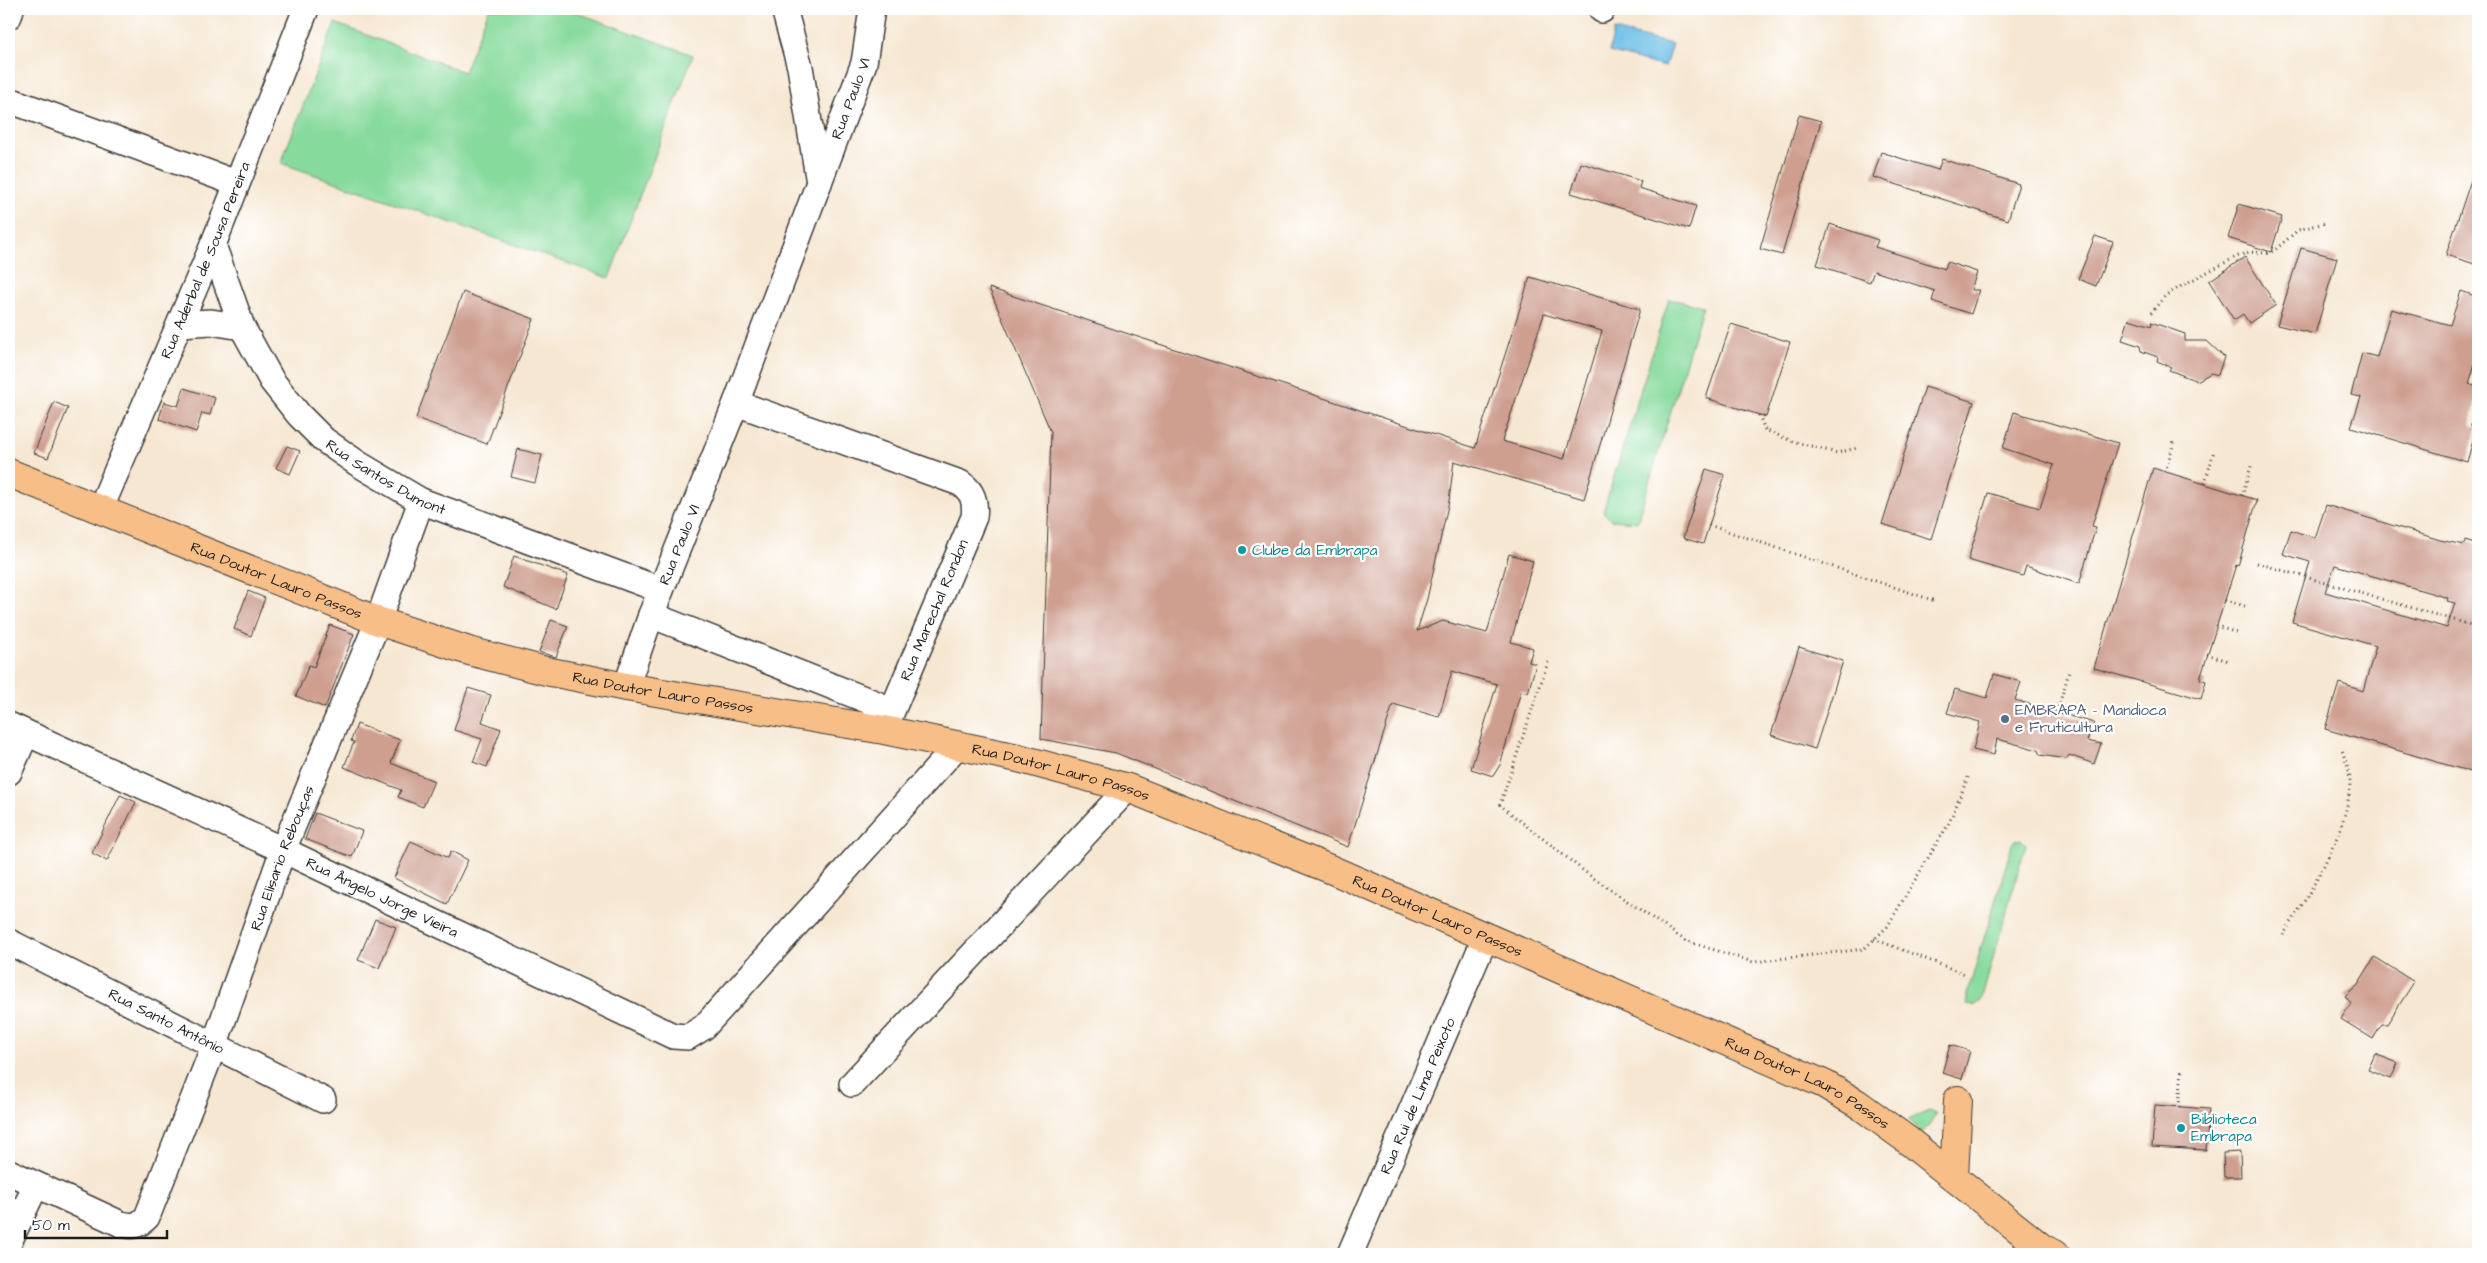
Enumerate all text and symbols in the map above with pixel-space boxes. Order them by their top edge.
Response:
street label: Rua Paulo VI [826,57,876,142]
street label: Rua Aderbal de Sousa Pereira [156,159,256,362]
street label: Rua Santos Dumont [321,434,449,520]
street label: Rua Paulo VI [654,501,705,588]
street label: Rua Marechal Rondon [895,536,974,684]
street label: Rua Doutor Lauro Passos [187,537,365,625]
place label: Clube da Embrapa [1252,540,1378,561]
marker: Clube da Embrapa [1236,544,1248,556]
street label: Rua Doutor Lauro Passos [571,667,755,719]
place label: EMBRAPA - Mandioca e Fruticultura [2015,700,2167,738]
marker: EMBRAPA - Mandioca e Fruticultura [1999,713,2011,725]
street label: Rua Doutor Lauro Passos [970,739,1153,807]
street label: Rua Elisario Rebouças [246,782,320,933]
street label: Rua Ângelo Jorge Vieira [302,852,462,943]
street label: Rua Doutor Lauro Passos [1349,870,1526,963]
street label: Rua Santo Antônio [104,984,228,1060]
street label: Rua Rui de Lima Peixoto [1375,1014,1461,1178]
street label: Rua Doutor Lauro Passos [1721,1032,1894,1135]
place label: Biblioteca Embrapa [2191,1109,2257,1147]
marker: Biblioteca Embrapa [2175,1122,2187,1134]
scale bar [25,1208,168,1240]
text: 50 m [32,1215,70,1236]

